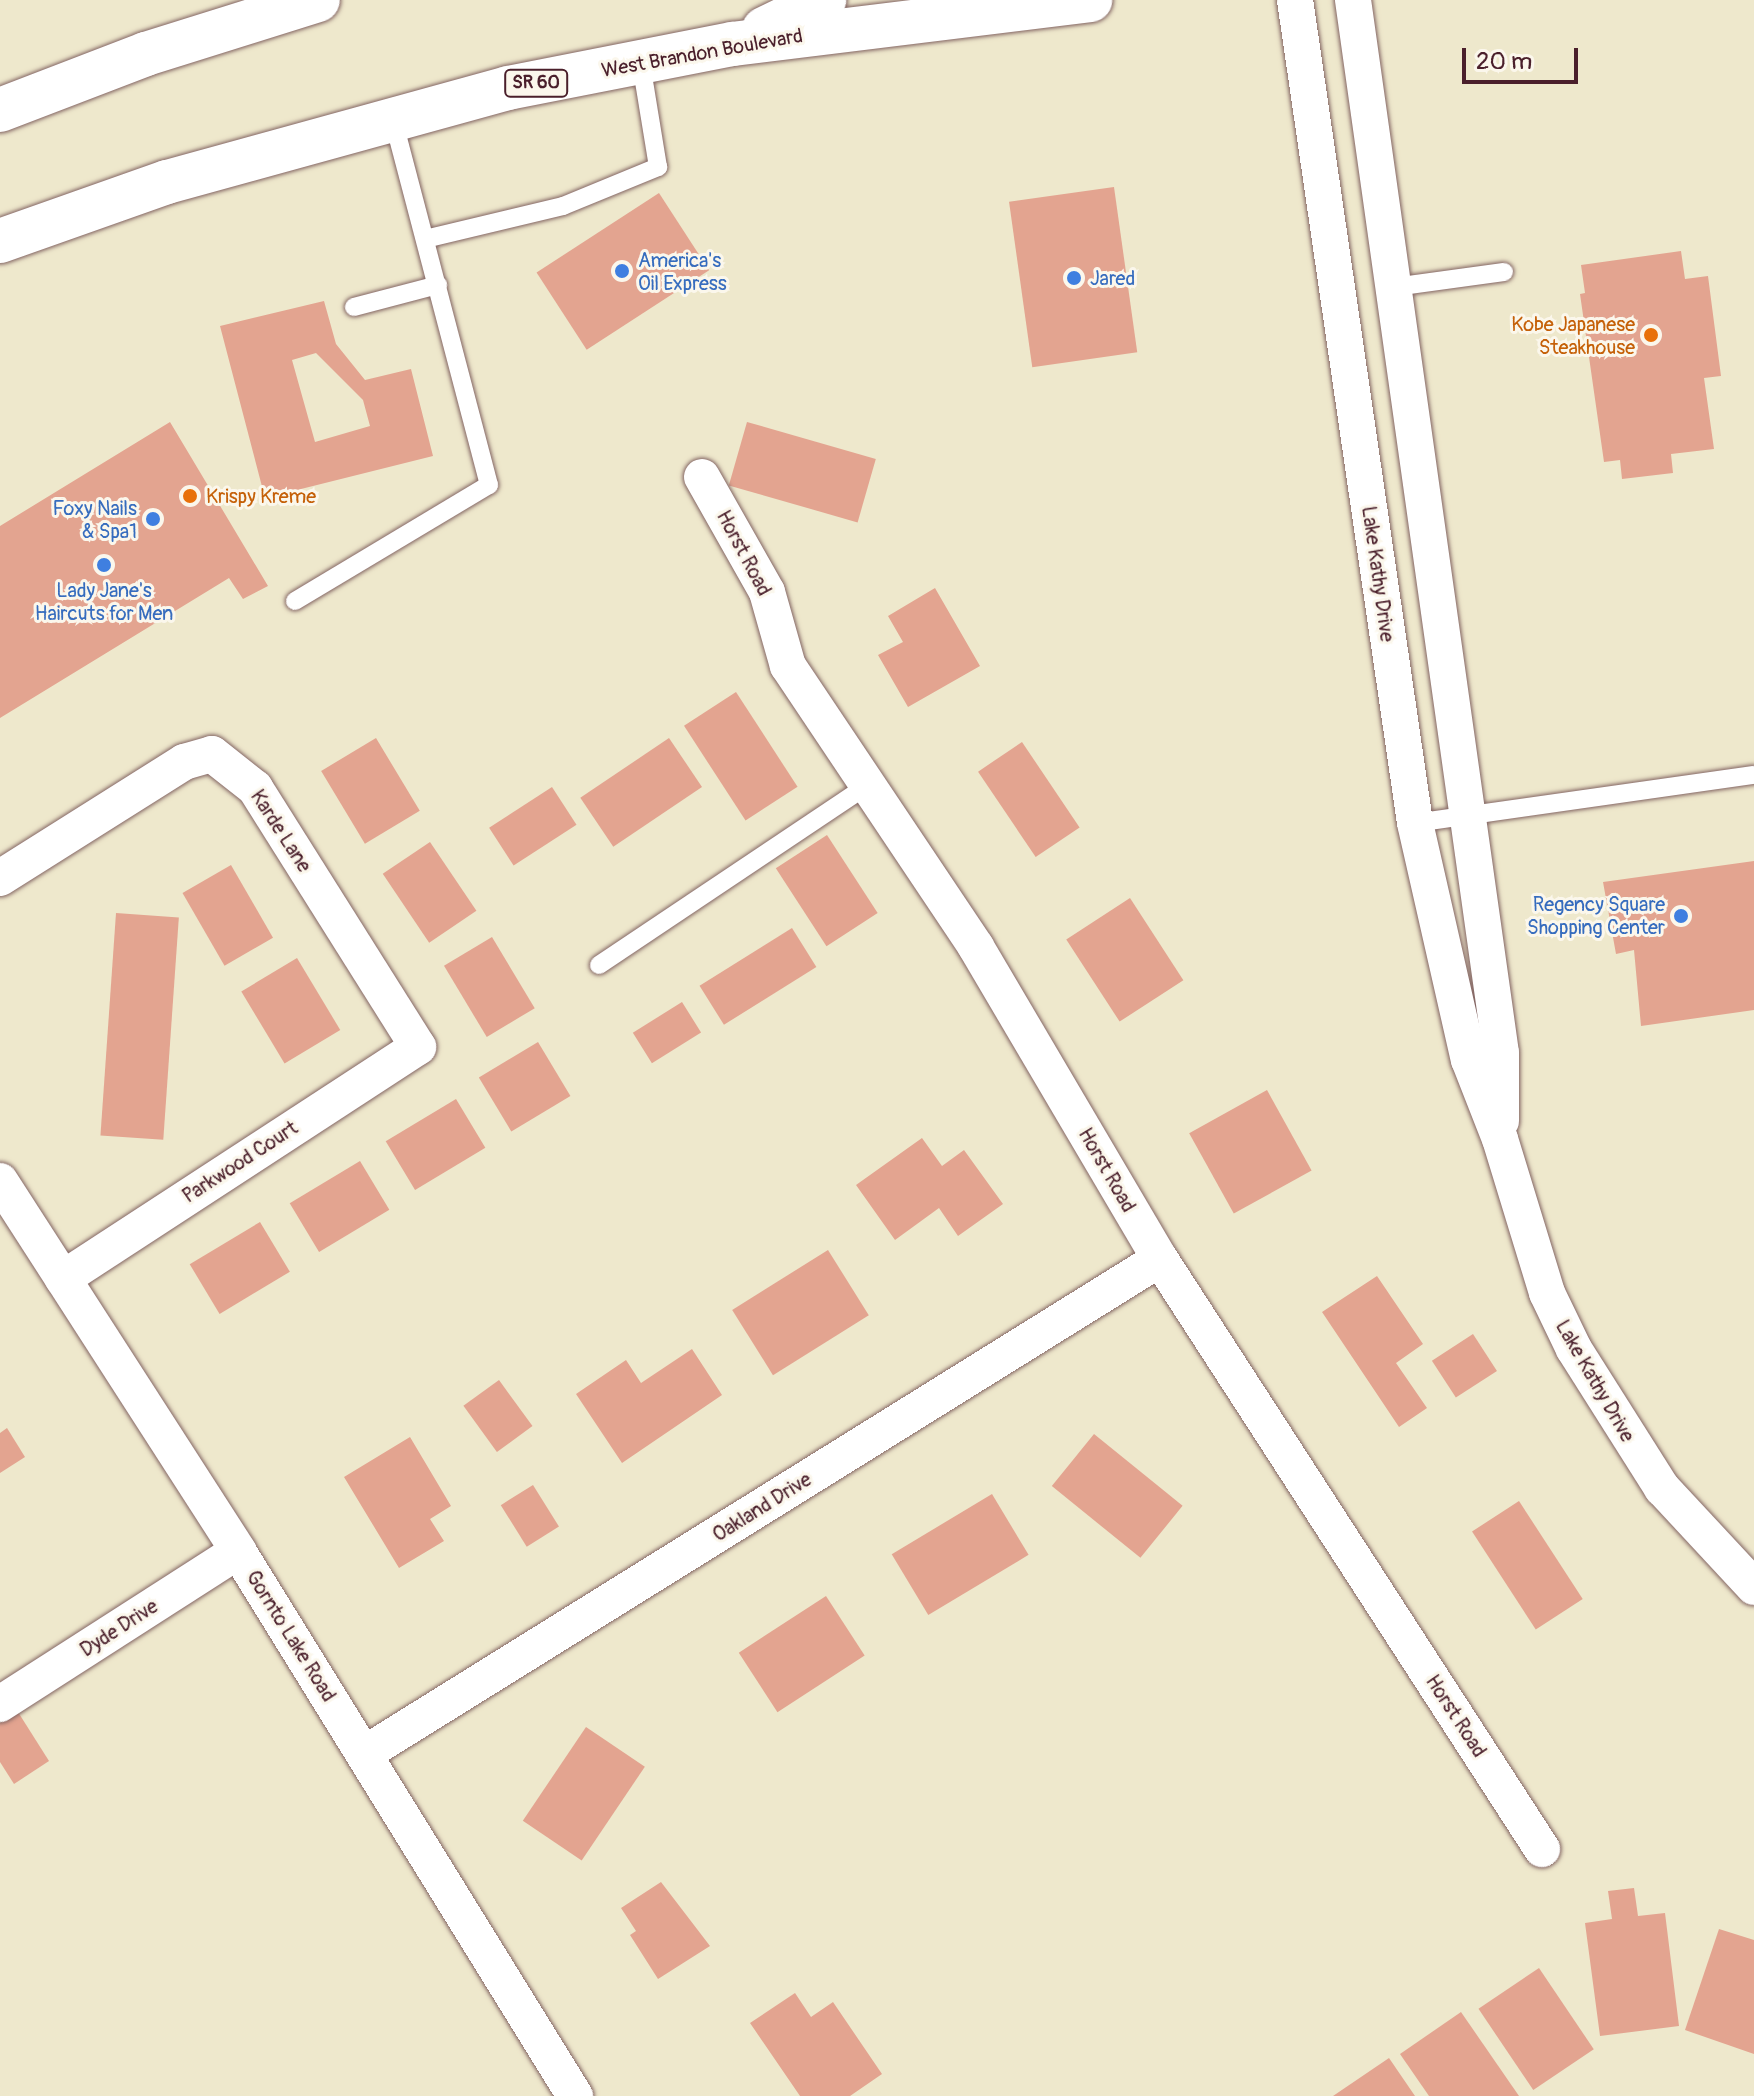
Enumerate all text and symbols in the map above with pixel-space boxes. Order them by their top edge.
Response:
street label: West Brandon Boulevard [599,23,805,83]
scale bar [1466,32,1582,82]
text: 20 m [1476,47,1532,76]
road number: SR 60 [504,69,568,97]
place label: America's Oil Express [638,248,727,295]
marker: America's Oil Express [613,262,631,280]
place label: Jared [1090,266,1135,290]
marker: Jared [1065,269,1083,287]
place label: Kobe Japanese Steakhouse [1511,312,1635,359]
marker: Kobe Japanese Steakhouse [1642,326,1660,344]
place label: Krispy Kreme [206,484,316,508]
marker: Krispy Kreme [181,487,199,505]
place label: Foxy Nails & Spa1 [52,496,137,543]
street label: Lake Kathy Drive [1357,505,1399,643]
street label: Horst Road [712,506,776,600]
marker: Foxy Nails & Spa1 [144,510,162,528]
marker: Lady Jane's Haircuts for Men [95,556,113,574]
place label: Lady Jane's Haircuts for Men [35,578,173,625]
street label: Karde Lane [245,785,317,877]
place label: Regency Square Shopping Center [1527,892,1665,939]
marker: Regency Square Shopping Center [1672,907,1690,925]
street label: Parkwood Court [178,1116,302,1208]
street label: Horst Road [1073,1124,1141,1216]
street label: Lake Kathy Drive [1550,1316,1640,1446]
street label: Oakland Drive [708,1467,816,1547]
street label: Gornto Lake Road [241,1566,341,1706]
street label: Dyde Drive [76,1594,162,1662]
street label: Horst Road [1421,1670,1491,1762]

